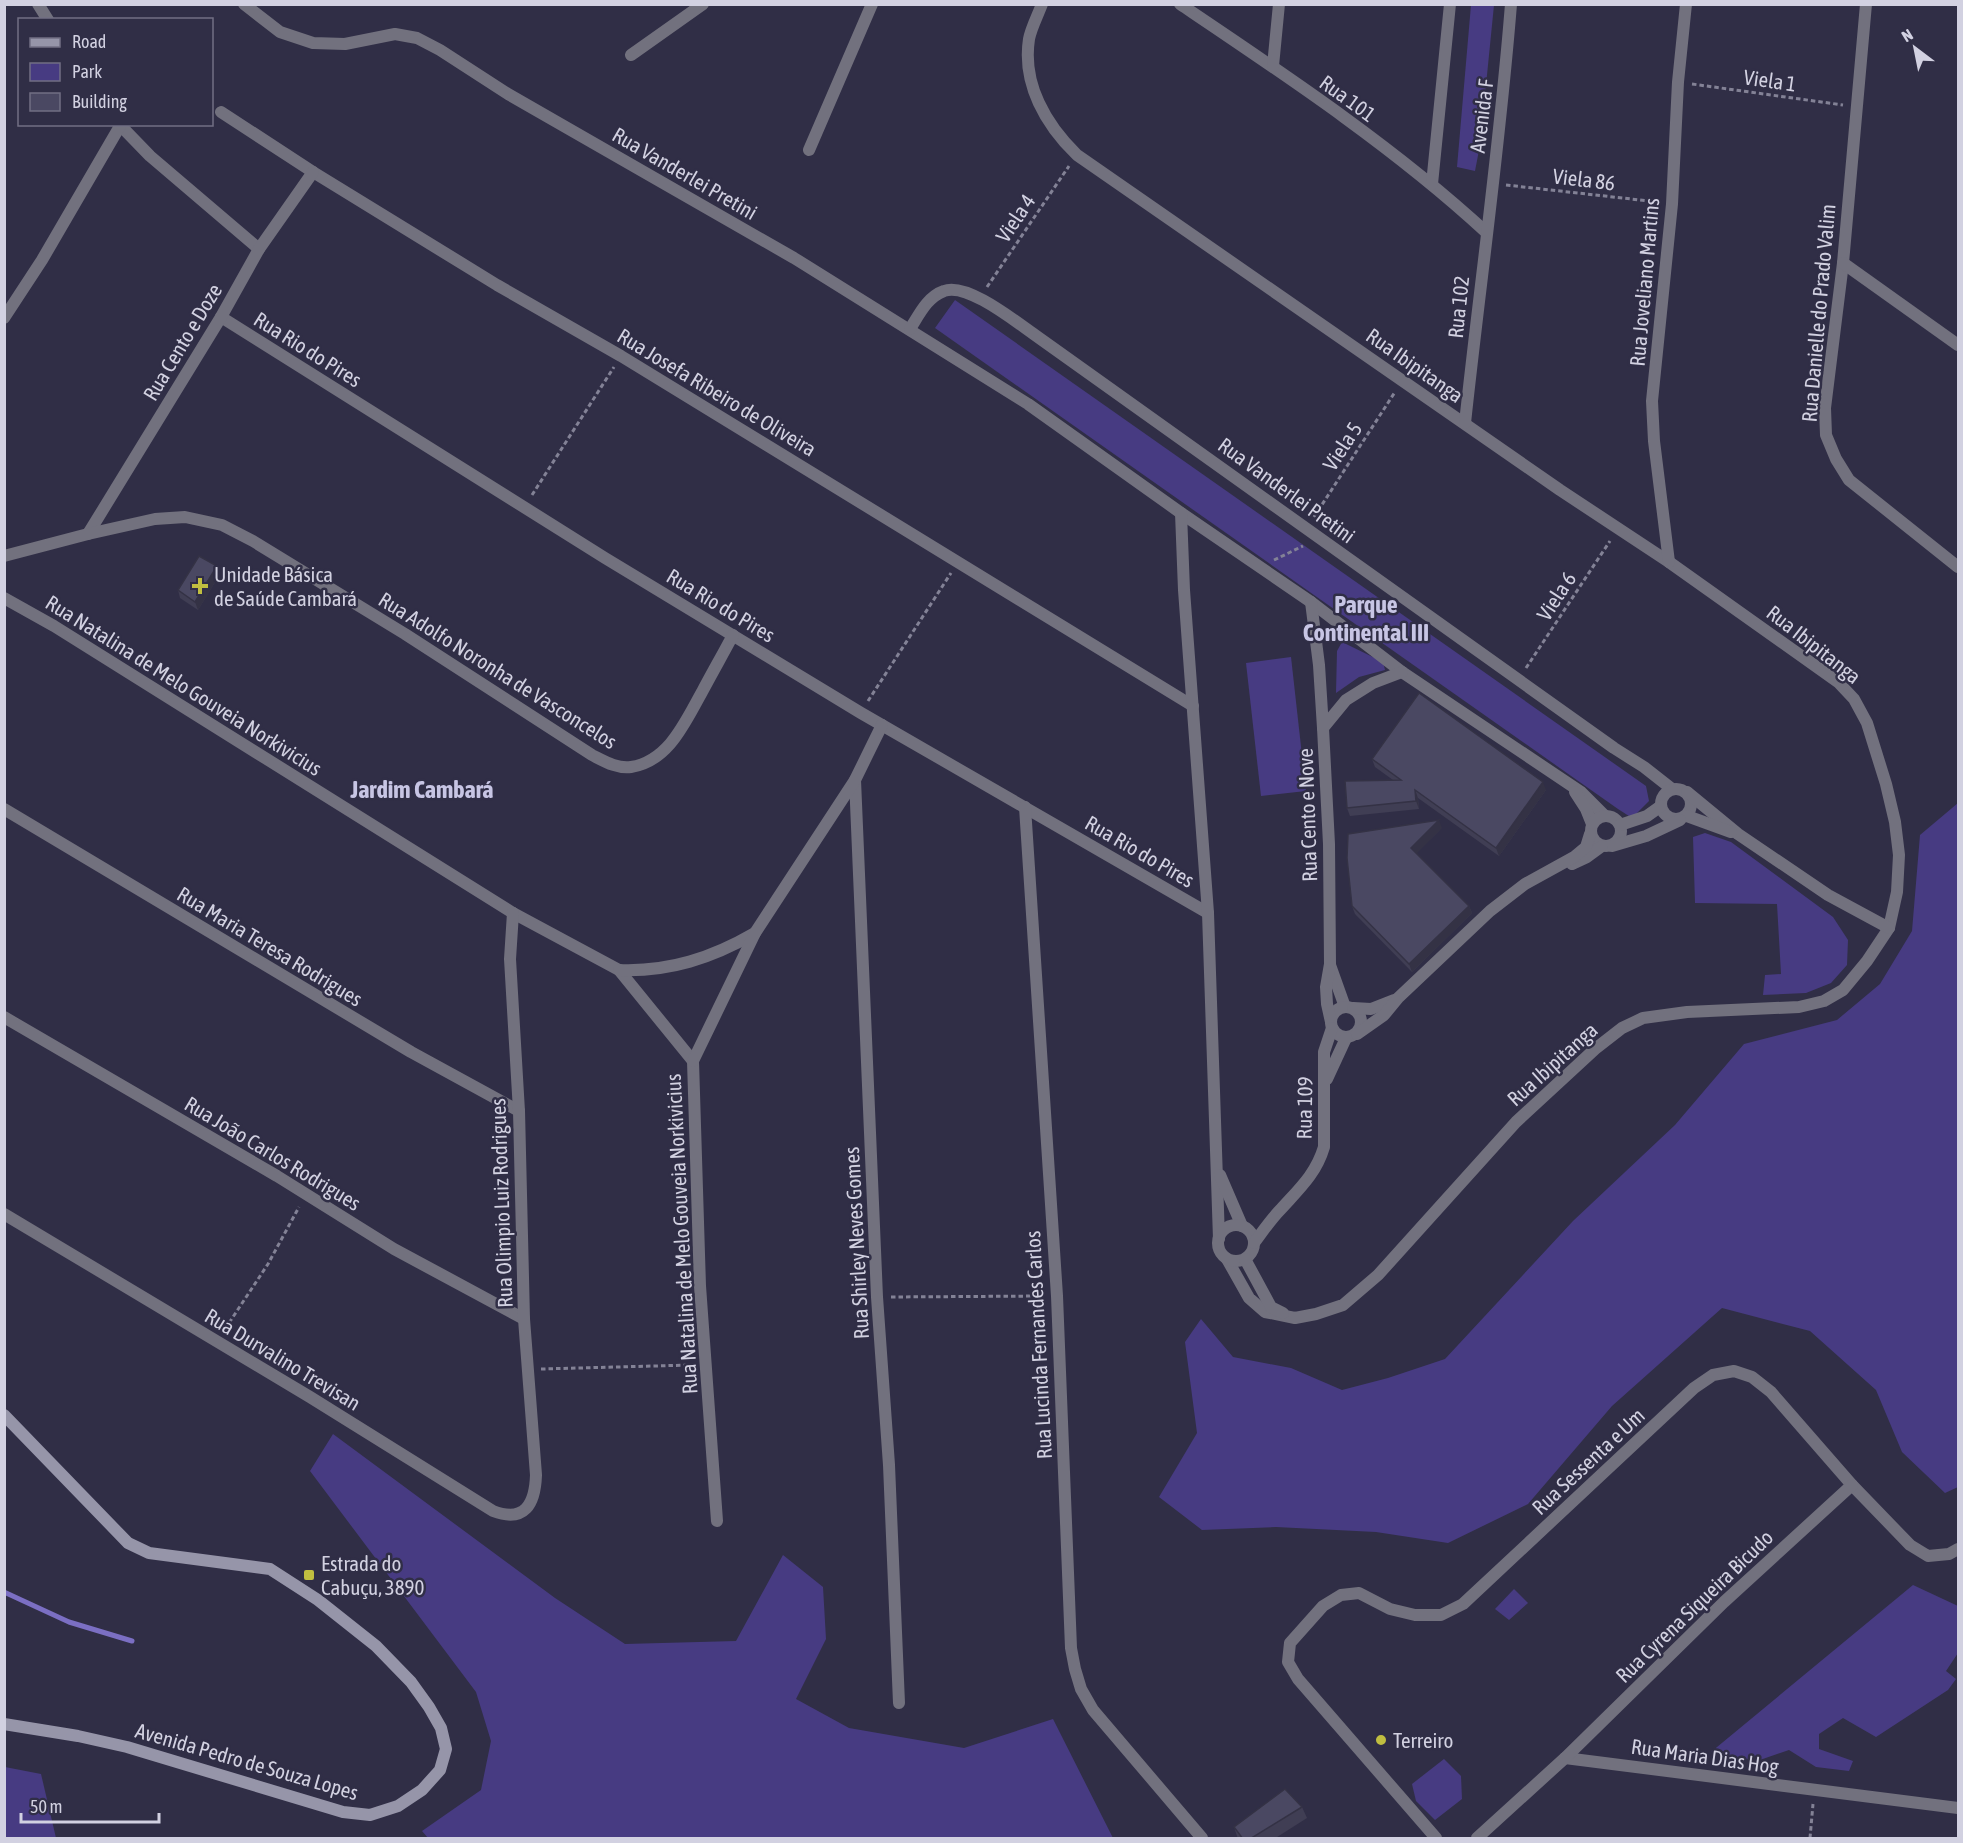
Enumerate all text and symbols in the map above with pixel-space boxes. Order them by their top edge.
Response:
legend [18,18,213,126]
north arrow [1885,18,1945,78]
text: N [1898,25,1916,45]
text: Road [72,31,106,52]
text: Park [72,61,102,82]
street label: Viela 1 [1742,64,1798,96]
street label: Rua 101 [1316,70,1380,126]
street label: Avenida F [1465,77,1498,154]
text: Building [72,91,127,112]
street label: Rua Vanderlei Pretini [608,122,762,224]
street label: Viela 86 [1551,163,1617,195]
street label: Viela 4 [990,189,1040,247]
street label: Rua Joveliano Martins [1625,197,1663,367]
street label: Rua Danielle do Prado Valim [1797,203,1839,423]
street label: Rua 102 [1443,274,1473,340]
street label: Rua Cento e Doze [138,279,226,405]
street label: Rua Rio do Pires [250,307,366,391]
street label: Rua Josefa Ribeiro de Oliveira [613,323,821,461]
street label: Rua Ibipitanga [1362,323,1468,407]
street label: Viela 5 [1318,417,1366,475]
street label: Rua Vanderlei Pretini [1214,432,1360,548]
place label: Unidade Básica de Saúde Cambará [214,562,357,610]
street label: Rua Rio do Pires [663,563,779,647]
street label: Viela 6 [1532,567,1580,625]
marker: Unidade Básica de Saúde Cambará [191,577,209,595]
street label: Rua Adolfo Noronha de Vasconcelos [375,587,621,753]
street label: Rua Natalina de Melo Gouveia Norkivicius [42,590,326,780]
district label: Parque Continental III [1303,591,1429,646]
street label: Rua Ibipitanga [1762,600,1866,688]
street label: Rua Cento e Nove [1293,748,1321,882]
district label: Jardim Cambará [350,776,493,803]
street label: Rua Rio do Pires [1081,810,1199,892]
street label: Rua Maria Teresa Rodrigues [173,881,367,1011]
street label: Rua Ibipitanga [1502,1017,1602,1111]
street label: Rua Natalina de Melo Gouveia Norkivicius [661,1073,701,1395]
street label: Rua 109 [1291,1076,1317,1140]
street label: Rua João Carlos Rodrigues [181,1091,365,1215]
street label: Rua Olimpio Luiz Rodrigues [485,1098,517,1308]
street label: Rua Shirley Neves Gomes [839,1146,873,1340]
street label: Rua Lucinda Fernandes Carlos [1020,1230,1056,1460]
street label: Rua Durvalino Trevisan [201,1303,365,1415]
street label: Rua Sessenta e Um [1527,1403,1649,1519]
street label: Rua Cyrena Siqueira Bicudo [1610,1525,1778,1687]
place label: Estrada do Cabuçu, 3890 [321,1551,424,1599]
marker: Estrada do Cabuçu, 3890 [302,1568,316,1582]
street label: Avenida Pedro de Souza Lopes [133,1718,361,1804]
place label: Terreiro [1393,1728,1453,1752]
marker: Terreiro [1374,1733,1388,1747]
street label: Rua Maria Dias Hog [1630,1734,1780,1778]
scale bar [21,1786,159,1824]
text: 50 m [30,1796,62,1817]

